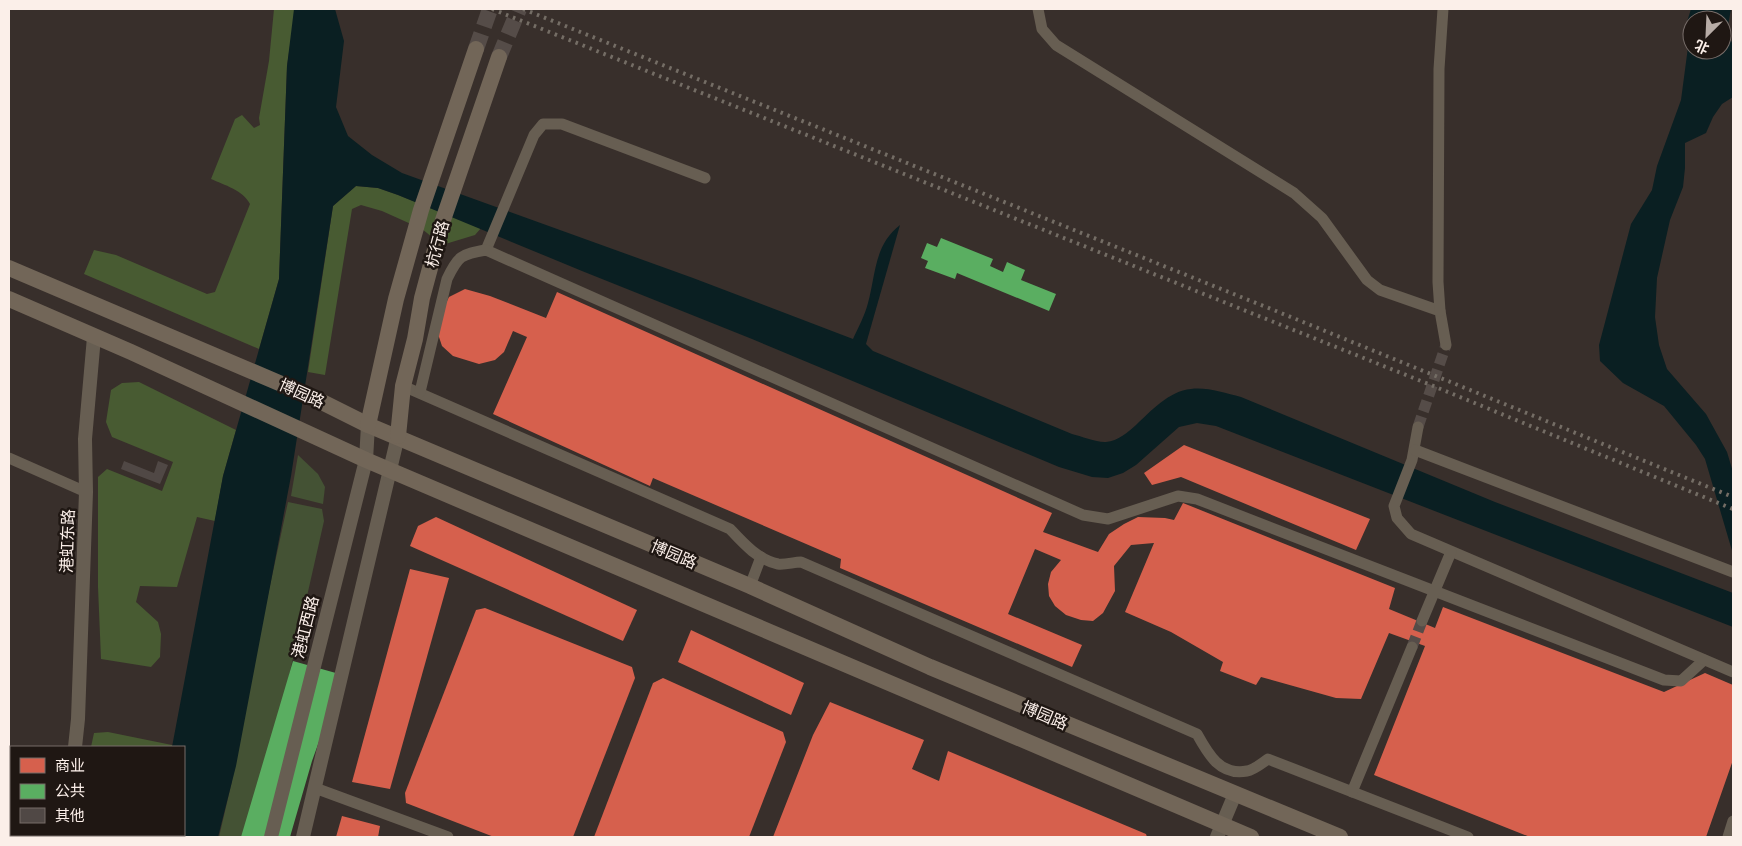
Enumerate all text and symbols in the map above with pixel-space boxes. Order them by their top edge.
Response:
north arrow [1682,10,1732,60]
text: 北 [1692,36,1712,58]
street label: 杭行路 [421,218,453,270]
street label: 博园路 [276,374,328,412]
street label: 港虹东路 [56,509,78,573]
street label: 博园路 [648,535,700,573]
street label: 港虹西路 [288,594,322,660]
street label: 博园路 [1019,696,1071,734]
legend [10,746,185,836]
text: 商业 [55,756,85,775]
text: 公共 [55,781,85,800]
text: 其他 [55,806,85,825]

